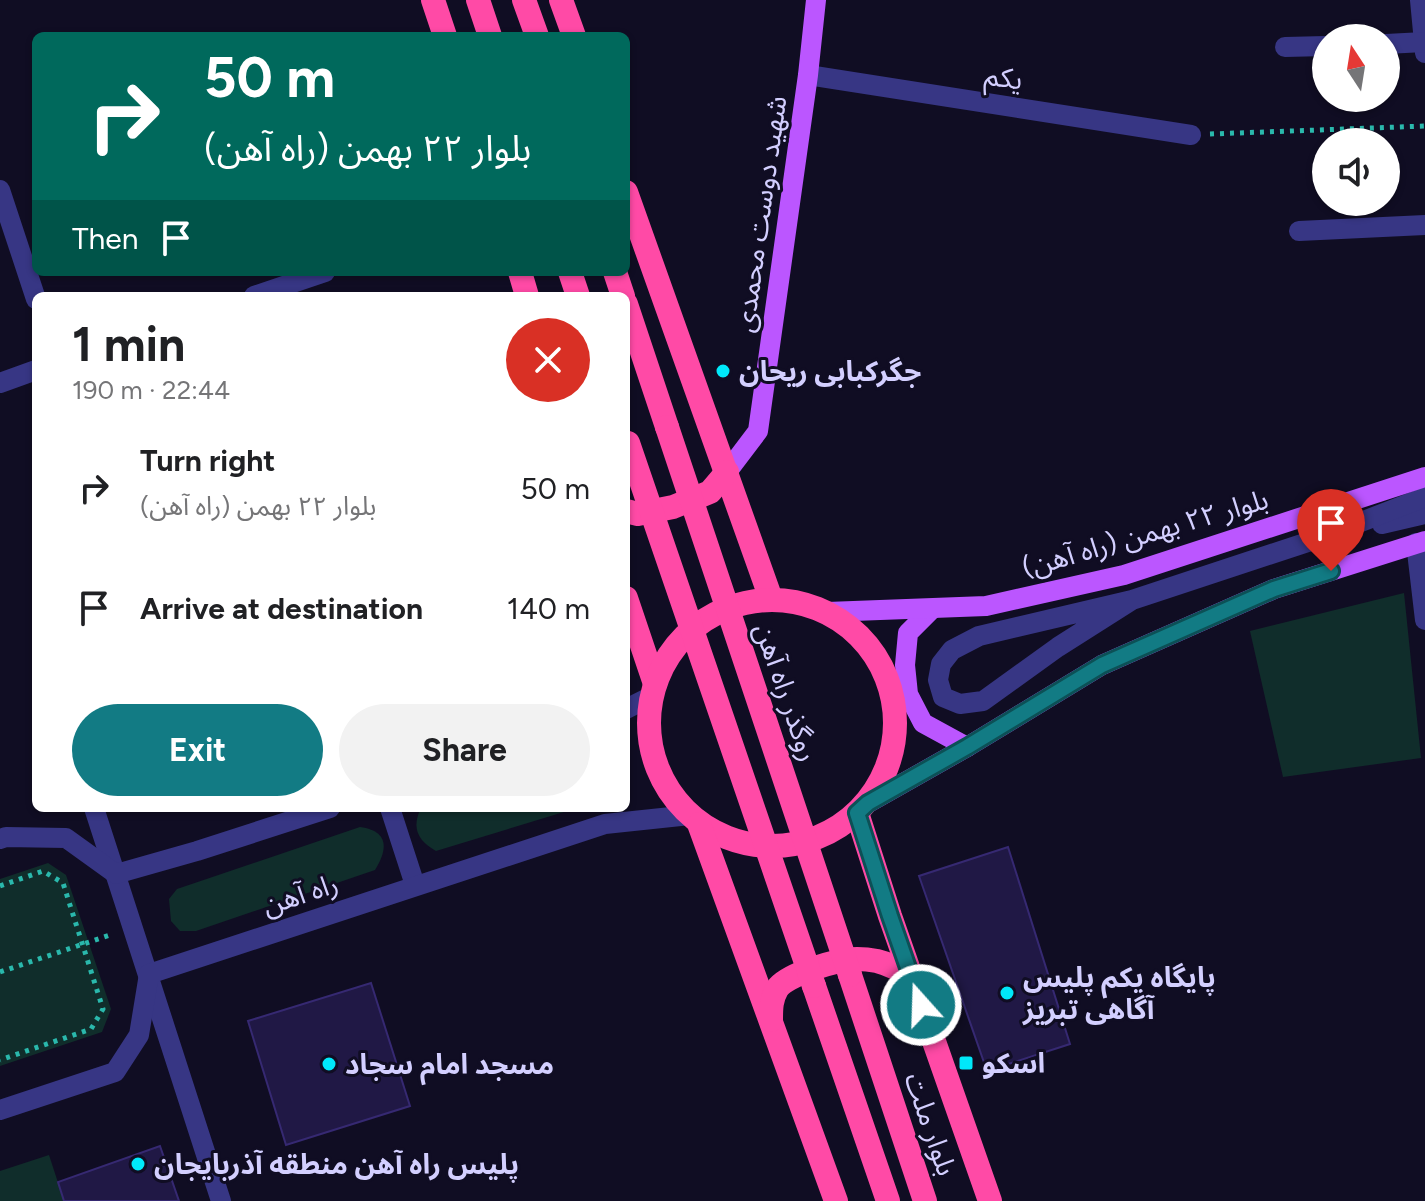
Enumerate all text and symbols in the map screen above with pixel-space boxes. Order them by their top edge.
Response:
north arrow [1312,24,1400,112]
map controls [1312,24,1400,216]
text: 50 m [204,44,335,111]
street label: یکم [982,57,1026,102]
icon: right [72,64,176,168]
street label: شهید دوست محمدی [727,93,793,335]
text: بلوار ۲۲ بهمن (راه آهن) [204,127,531,170]
button: sound [1312,128,1400,216]
icon: arrive [154,216,198,260]
text: Then [72,220,138,257]
text: 1 min [72,315,185,373]
button: close [506,318,590,402]
place label: جگرکبابی ریحان [739,354,921,388]
marker: جگرکبابی ریحان [714,362,732,380]
text: 190 m · 22:44 [72,374,230,406]
text: Turn right [140,442,275,479]
icon: right [72,466,116,510]
text: 50 m [521,470,590,507]
street label: بلوار ۲۲ بهمن (راه آهن) [1018,482,1272,584]
pin [1297,489,1365,571]
text: بلوار ۲۲ بهمن (راه آهن) [140,490,376,522]
icon: arrive [1309,501,1353,545]
icon: arrive [72,586,116,630]
text: Arrive at destination [140,590,423,627]
text: 140 m [507,590,590,627]
street label: روگذر راه آهن [747,618,827,766]
button: Exit [72,704,323,796]
button: Share [339,704,590,796]
street label: راه آهن [258,866,342,922]
place label: پایگاه یکم پلیس آگاهی تبریز [1022,960,1216,1026]
position arrow [879,963,963,1047]
marker: پایگاه یکم پلیس آگاهی تبریز [998,984,1016,1002]
place label: اسکو [982,1046,1045,1080]
place label: مسجد امام سجاد [345,1047,554,1086]
marker: اسکو [957,1054,975,1072]
marker: مسجد امام سجاد [320,1055,338,1073]
street label: بلوار ملت [898,1068,964,1180]
place label: پلیس راه آهن منطقه آذربایجان [154,1147,519,1183]
marker: پلیس راه آهن منطقه آذربایجان [129,1155,147,1173]

